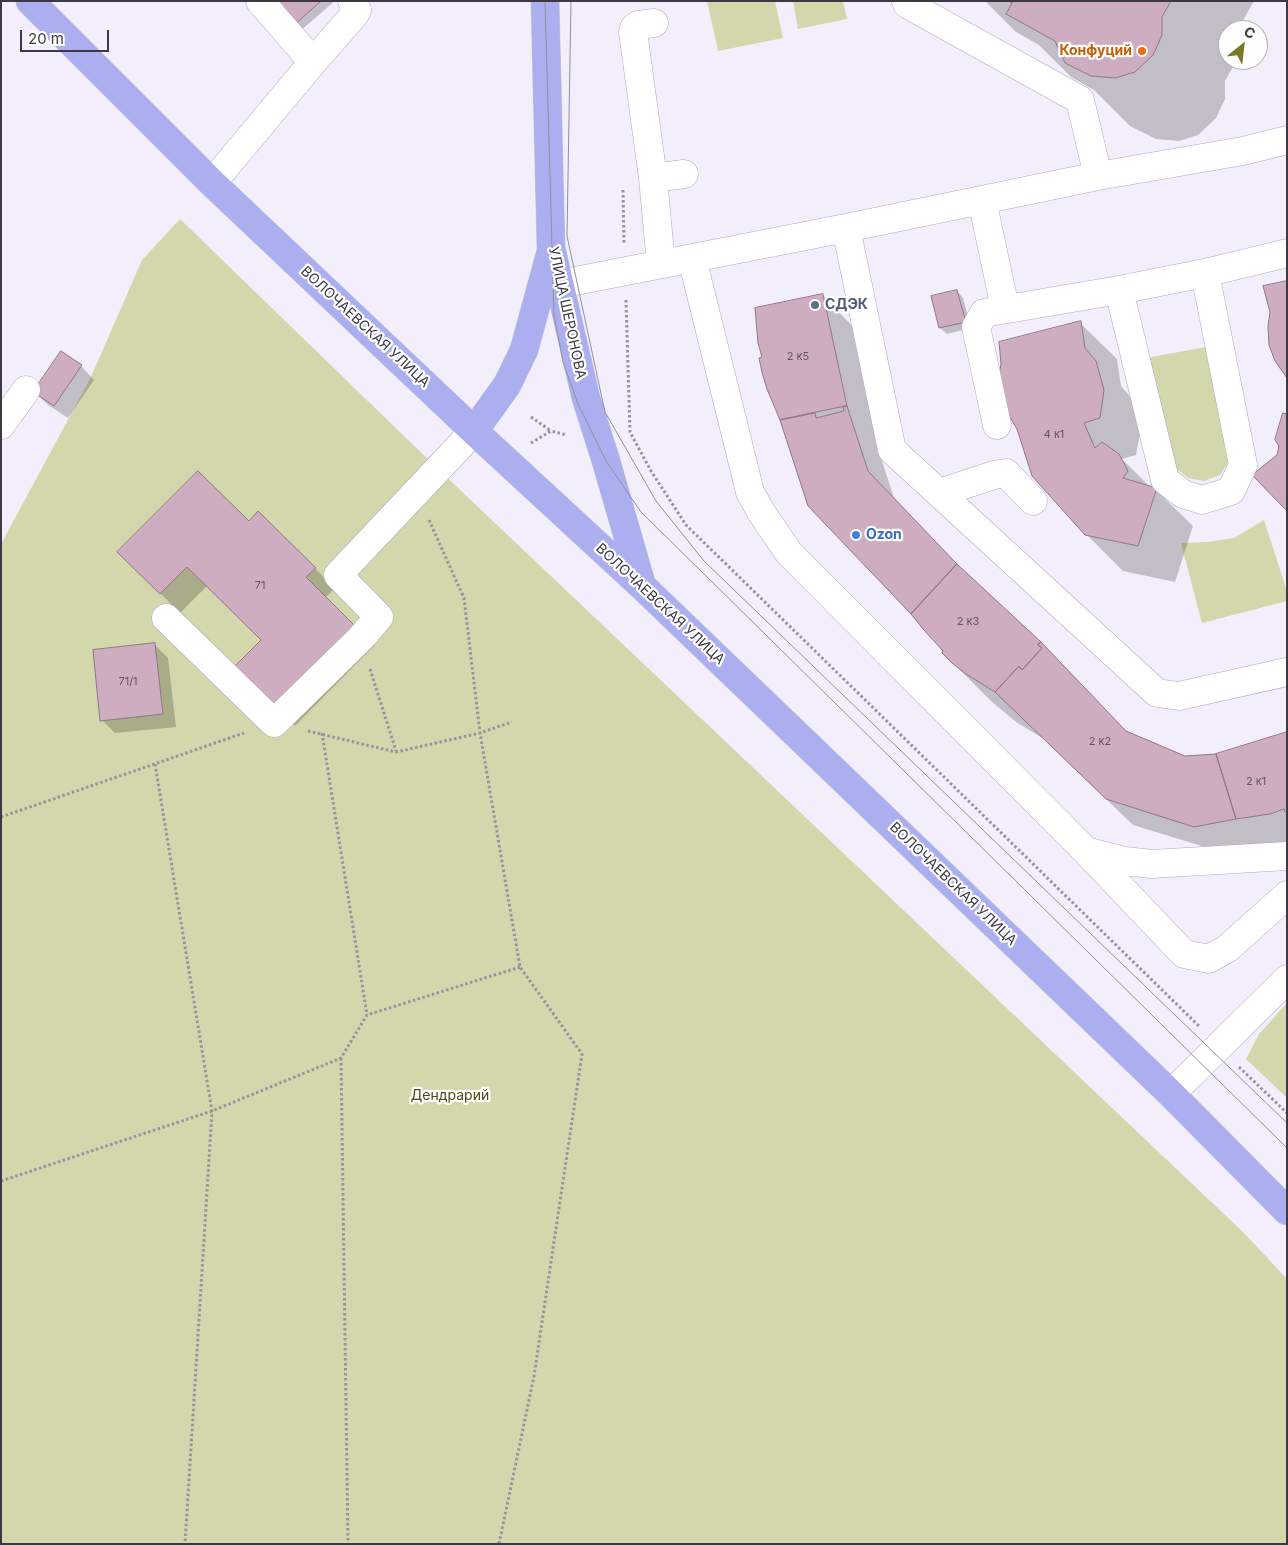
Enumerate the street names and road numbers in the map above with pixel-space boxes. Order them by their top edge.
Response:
street label: УЛИЦА ШЕРОНОВА [545,245,589,381]
street label: ВОЛОЧАЕВСКАЯ УЛИЦА [297,263,433,391]
street label: ВОЛОЧАЕВСКАЯ УЛИЦА [592,540,728,668]
street label: ВОЛОЧАЕВСКАЯ УЛИЦА [886,819,1020,949]

